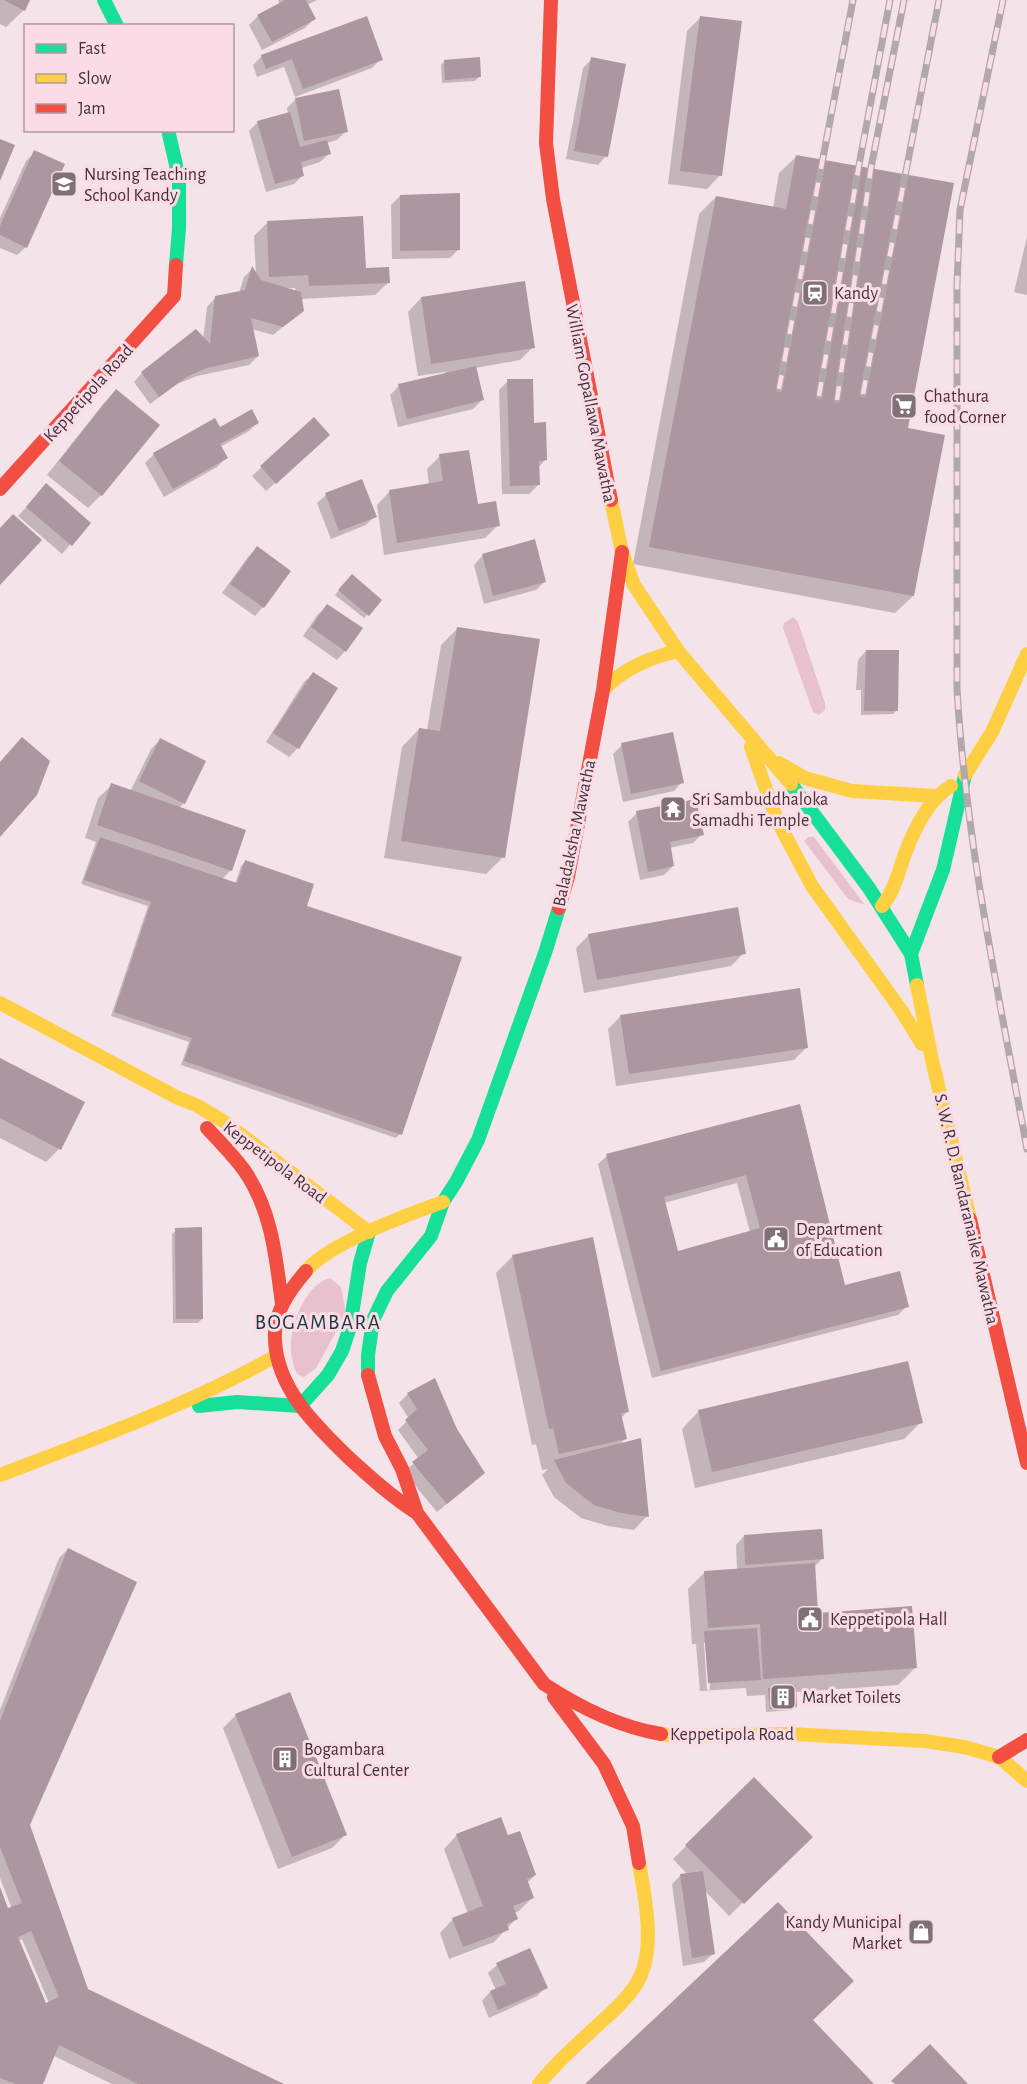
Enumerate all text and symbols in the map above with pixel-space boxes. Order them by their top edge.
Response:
legend [24,24,234,132]
text: Fast [78,40,106,58]
text: Slow [78,70,111,88]
text: Jam [78,100,106,118]
place label: Nursing Teaching School Kandy [84,166,206,205]
school or university icon: Nursing Teaching School Kandy [49,169,79,199]
station icon: Kandy [800,278,830,308]
place label: Kandy [834,285,878,303]
street label: William Gopallawa Mawatha [562,302,618,504]
street label: Keppetipola Road [41,342,137,446]
place label: Chathura food Corner [924,388,1006,427]
supermarket icon: Chathura food Corner [889,391,919,421]
street label: Baladaksha Mawatha [551,758,599,908]
place label: Sri Sambuddhaloka Samadhi Temple [692,791,828,830]
temple icon: Sri Sambuddhaloka Samadhi Temple [658,794,688,824]
street label: S. W. R. D. Bandaranaike Mawatha [931,1092,1001,1326]
street label: Keppetipola Road [219,1118,329,1207]
place label: Department of Education [796,1221,883,1260]
public building icon: Department of Education [761,1224,791,1254]
district label: BOGAMBARA [255,1312,381,1333]
public building icon: Keppetipola Hall [795,1604,825,1634]
place label: Keppetipola Hall [830,1611,947,1629]
building icon: Market Toilets [768,1682,798,1712]
place label: Market Toilets [802,1689,901,1707]
street label: Keppetipola Road [670,1726,794,1744]
place label: Bogambara Cultural Center [304,1741,409,1780]
building icon: Bogambara Cultural Center [270,1744,300,1774]
place label: Kandy Municipal Market [785,1914,902,1953]
shop icon: Kandy Municipal Market [906,1917,936,1947]

